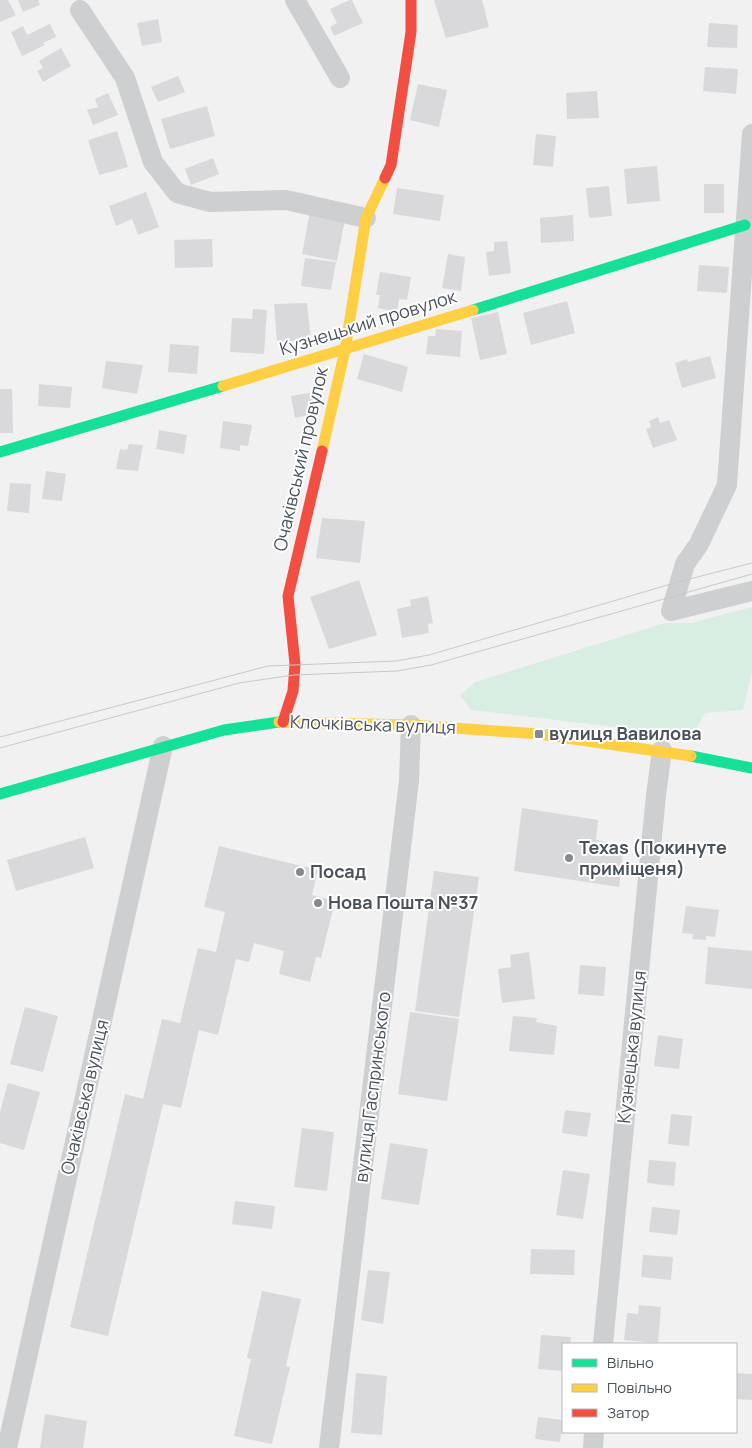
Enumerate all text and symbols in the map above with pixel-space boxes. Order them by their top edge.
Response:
street label: Кузнецький провулок [276,283,460,360]
street label: Очаківський провулок [267,363,333,553]
street label: Клочківська вулиця [290,709,456,739]
place label: вулиця Вавилова [549,721,702,745]
marker: вулиця Вавилова [533,728,545,740]
place label: Texas (Покинуте приміщеня) [579,835,727,880]
marker: Texas (Покинуте приміщеня) [563,852,575,864]
place label: Посад [310,859,366,883]
marker: Посад [294,866,306,878]
place label: Нова Пошта №37 [328,890,478,914]
marker: Нова Пошта №37 [312,897,324,909]
street label: Кузнецька вулиця [611,969,651,1124]
street label: вулиця Гаспринського [348,990,396,1184]
street label: Очаківська вулиця [55,1017,114,1177]
legend [562,1343,737,1433]
text: Вільно [607,1352,654,1373]
text: Повільно [607,1377,672,1398]
text: Затор [607,1402,650,1423]

